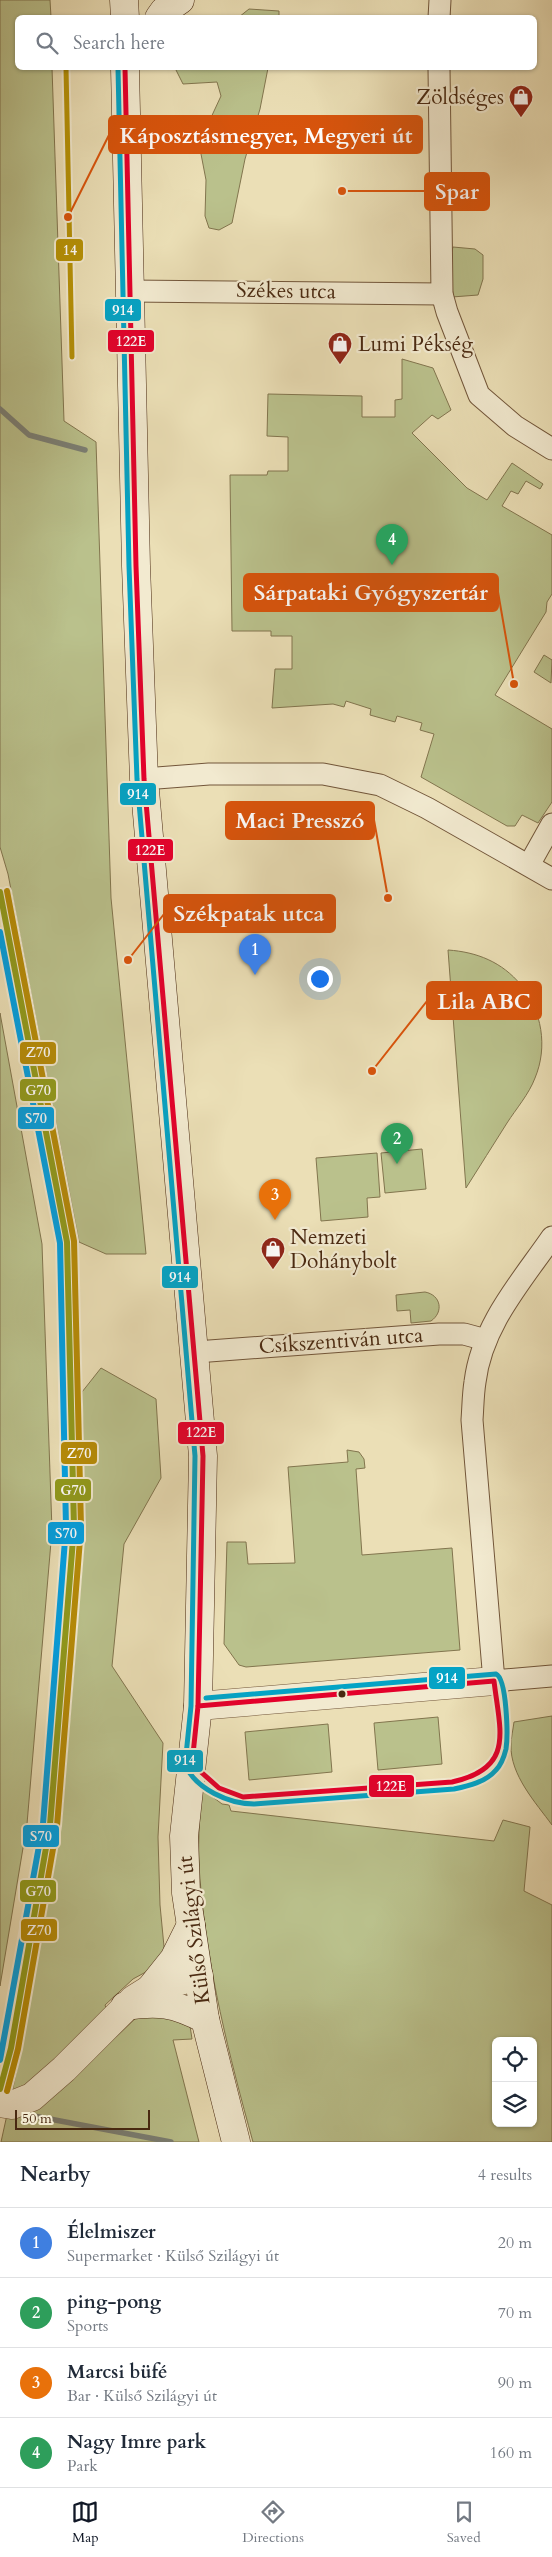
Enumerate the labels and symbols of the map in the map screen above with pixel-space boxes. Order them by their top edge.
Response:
place label: Zöldséges [416,83,504,112]
shop icon: Zöldséges [508,84,534,118]
callout: Káposztásmegyer, Megyeri út [109,116,422,153]
text: Káposztásmegyer, Megyeri út [119,121,413,151]
callout: Spar [425,173,489,210]
text: Spar [435,177,479,207]
line badge: 14 [55,238,84,262]
text: 14 [63,241,77,260]
street label: Székes utca [236,276,336,306]
line badge: 914 [104,298,142,322]
text: 914 [112,301,134,320]
line badge: 122E [107,329,155,353]
place label: Lumi Pékség [358,330,473,359]
shop icon: Lumi Pékség [327,331,353,365]
text: 122E [116,332,146,351]
pin: 4 [376,524,408,565]
callout: Sárpataki Gyógyszertár [244,574,498,611]
text: Sárpataki Gyógyszertár [254,578,488,608]
line badge: 914 [119,782,157,806]
text: 914 [127,785,149,804]
callout: Maci Presszó [226,802,374,839]
text: Maci Presszó [236,806,365,836]
line badge: 122E [127,838,174,862]
text: 122E [135,841,165,860]
callout: Székpatak utca [164,895,335,932]
text: Székpatak utca [174,899,325,929]
pin: 1 [239,934,271,975]
your location [307,966,333,992]
callout: Lila ABC [427,982,541,1019]
text: Lila ABC [437,987,531,1017]
line badge: Z70 [19,1041,57,1065]
text: Z70 [26,1043,50,1062]
line badge: G70 [19,1078,57,1102]
text: G70 [25,1081,51,1100]
line badge: S70 [17,1106,55,1130]
text: S70 [25,1109,47,1128]
pin: 2 [381,1123,413,1164]
pin: 3 [259,1179,291,1220]
place label: Nemzeti Dohánybolt [290,1223,397,1276]
shop icon: Nemzeti Dohánybolt [260,1236,286,1270]
line badge: 914 [161,1265,199,1289]
text: 914 [169,1268,191,1287]
street label: Csíkszentiván utca [258,1321,424,1361]
line badge: 122E [177,1421,225,1445]
text: 122E [186,1423,216,1442]
line badge: Z70 [60,1441,98,1465]
text: Z70 [67,1444,91,1463]
line badge: G70 [54,1478,92,1502]
text: G70 [60,1481,86,1500]
line badge: S70 [47,1521,85,1545]
text: S70 [55,1524,77,1543]
line badge: 914 [428,1666,466,1690]
text: 914 [436,1669,458,1688]
unlabelled marker [337,1689,347,1699]
line badge: 914 [166,1749,204,1773]
text: 914 [174,1751,196,1770]
line badge: 122E [368,1774,415,1798]
text: 122E [376,1777,406,1796]
line badge: S70 [22,1824,60,1848]
text: S70 [30,1827,52,1846]
street label: Külső Szilágyi út [170,1854,217,2006]
line badge: G70 [19,1879,57,1903]
text: G70 [25,1882,51,1901]
line badge: Z70 [20,1918,58,1942]
text: Z70 [27,1921,51,1940]
scale bar [15,2107,150,2130]

